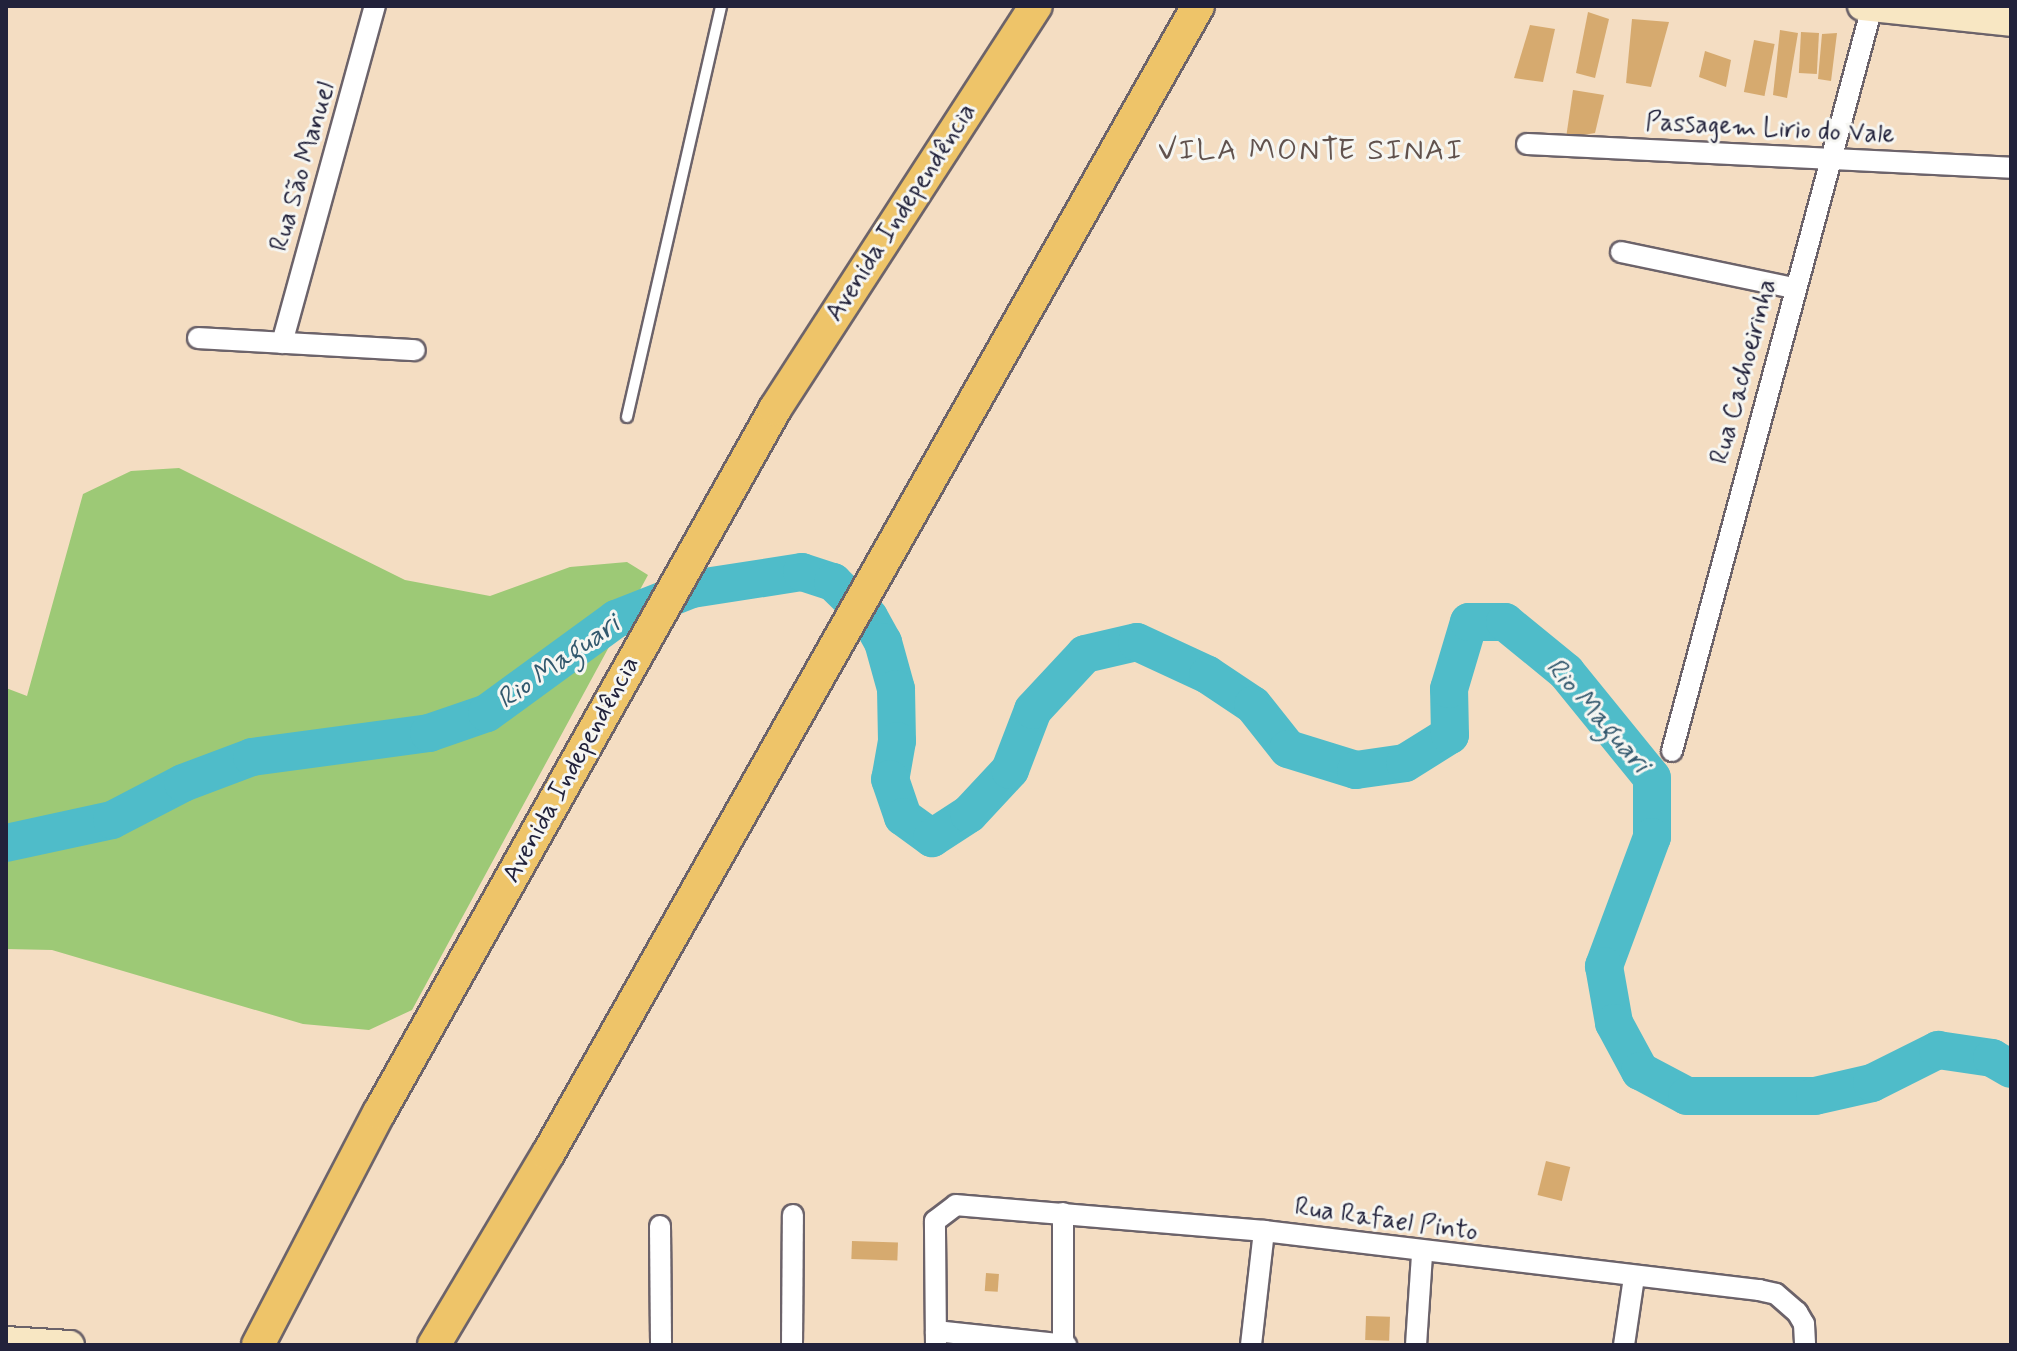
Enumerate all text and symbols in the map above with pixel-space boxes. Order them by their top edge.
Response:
street label: Rua São Manuel [266,81,342,253]
street label: Avenida Independência [820,99,984,327]
street label: Passagem Lirio do Vale [1644,108,1896,152]
district label: VILA MONTE SINAI [1158,133,1464,169]
street label: Rua Cachoeirinha [1706,277,1784,467]
water label: Rio Maguari [492,609,626,717]
water label: Rio Maguari [1539,652,1655,780]
street label: Avenida Independência [497,653,647,887]
street label: Rua Rafael Pinto [1295,1193,1477,1249]

